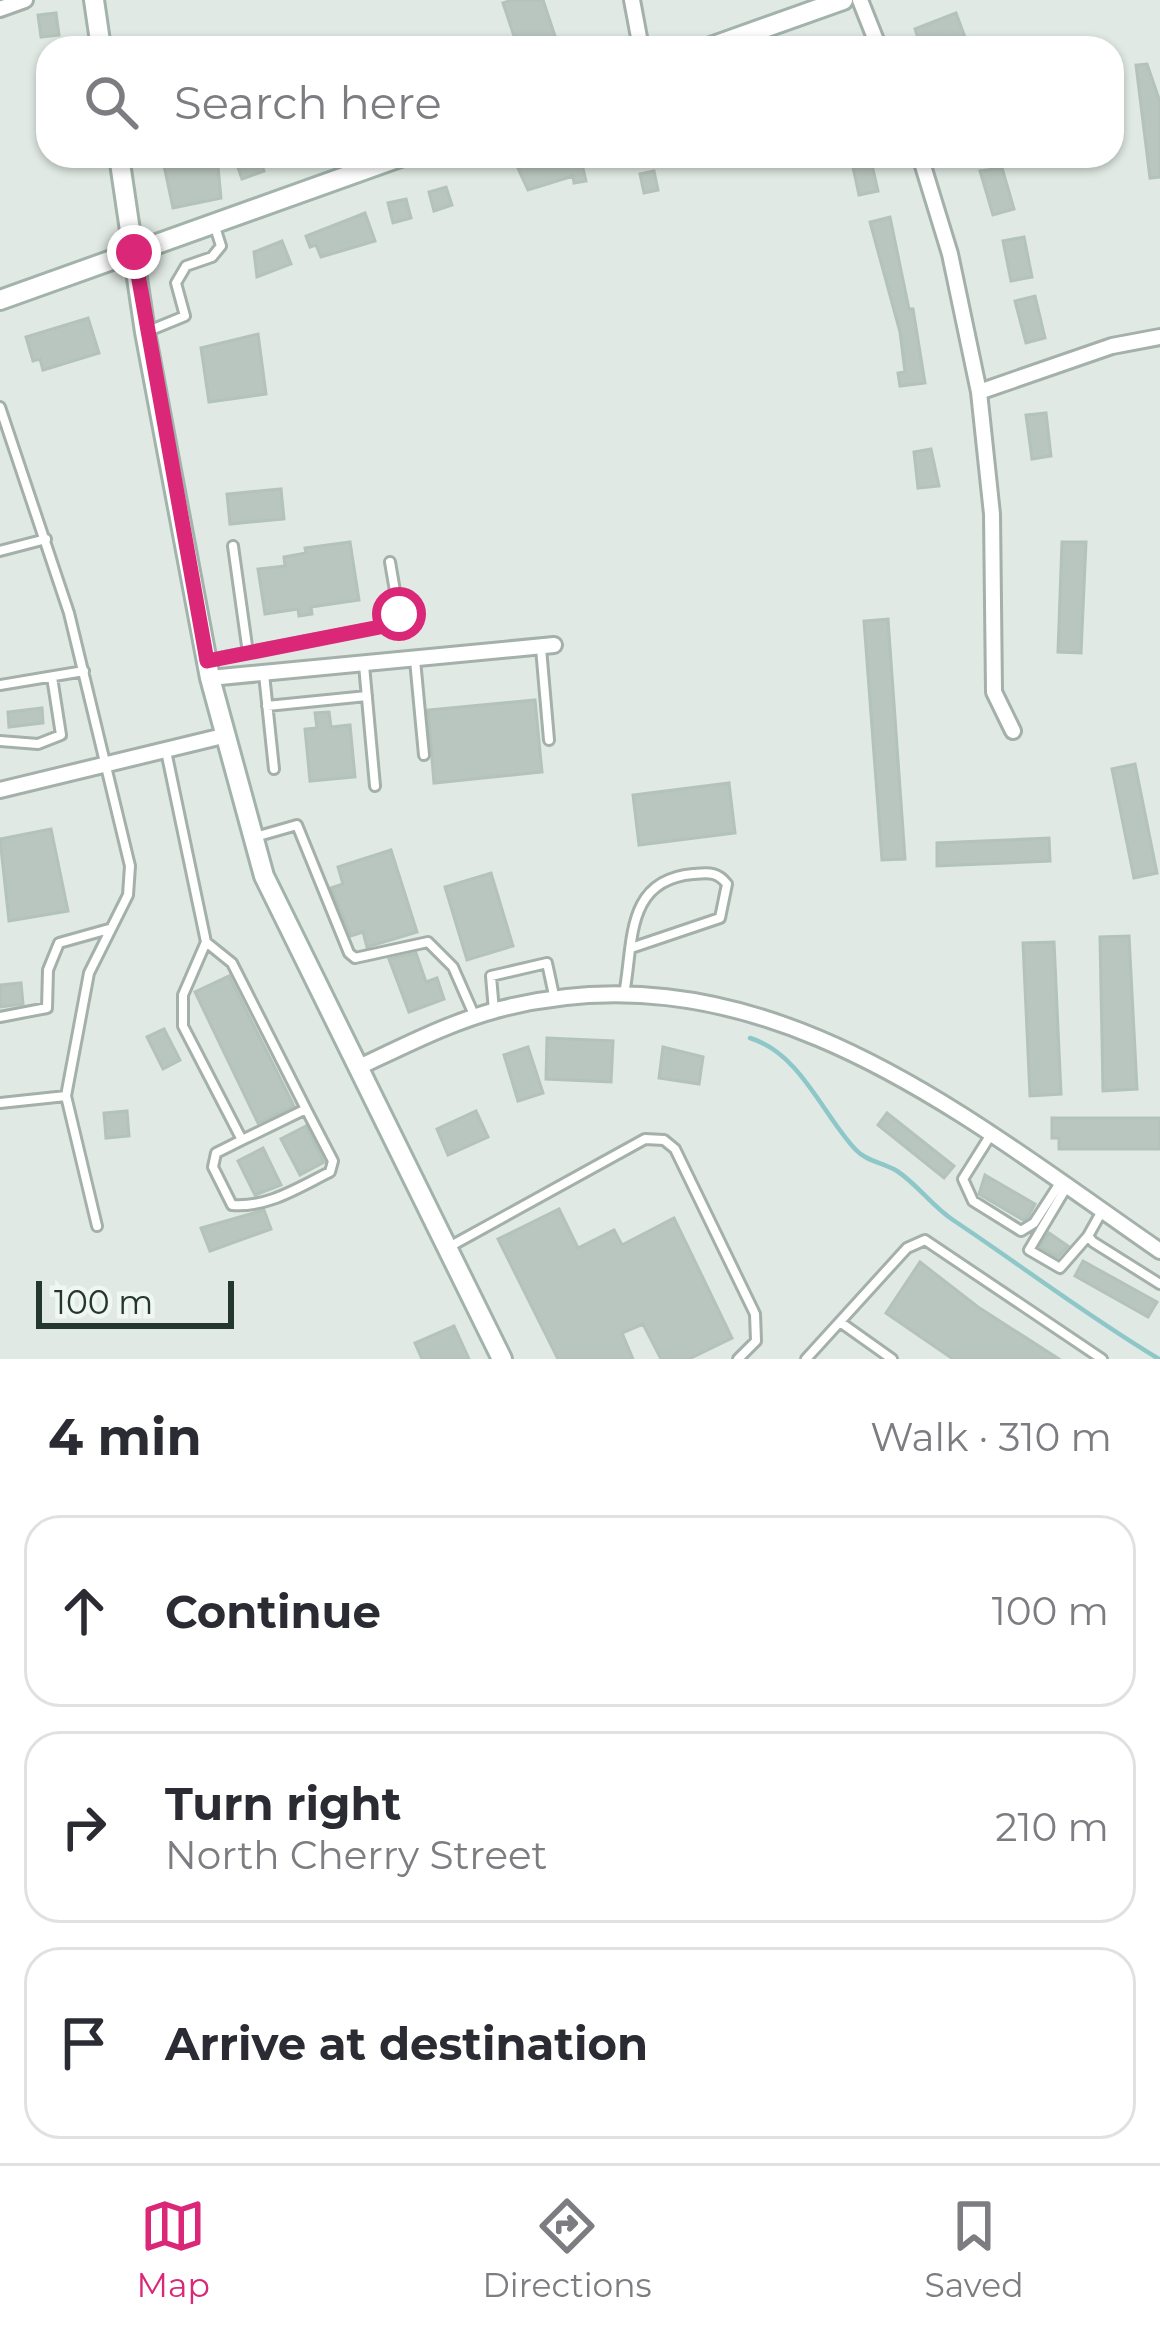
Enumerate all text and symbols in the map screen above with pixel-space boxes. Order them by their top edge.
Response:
search box [36,36,1124,168]
icon: search [78,69,144,135]
text: Search here [174,75,442,130]
route end [107,225,161,279]
route start [372,587,426,641]
scale bar [36,1275,234,1328]
text: 100 m [54,1282,153,1322]
text: 4 min [48,1406,202,1468]
text: Walk · 310 m [870,1413,1112,1461]
icon: ahead [51,1578,117,1644]
text: Continue [165,1584,381,1639]
text: 100 m [992,1587,1109,1635]
text: Turn right [165,1776,401,1831]
icon: right [51,1794,117,1860]
text: 210 m [995,1803,1109,1851]
text: North Cherry Street [165,1831,547,1879]
icon: arrive [51,2010,117,2076]
text: Arrive at destination [165,2016,648,2071]
tab: Map [136,2193,210,2305]
tab: Directions [483,2193,652,2305]
tab: Saved [924,2193,1024,2305]

